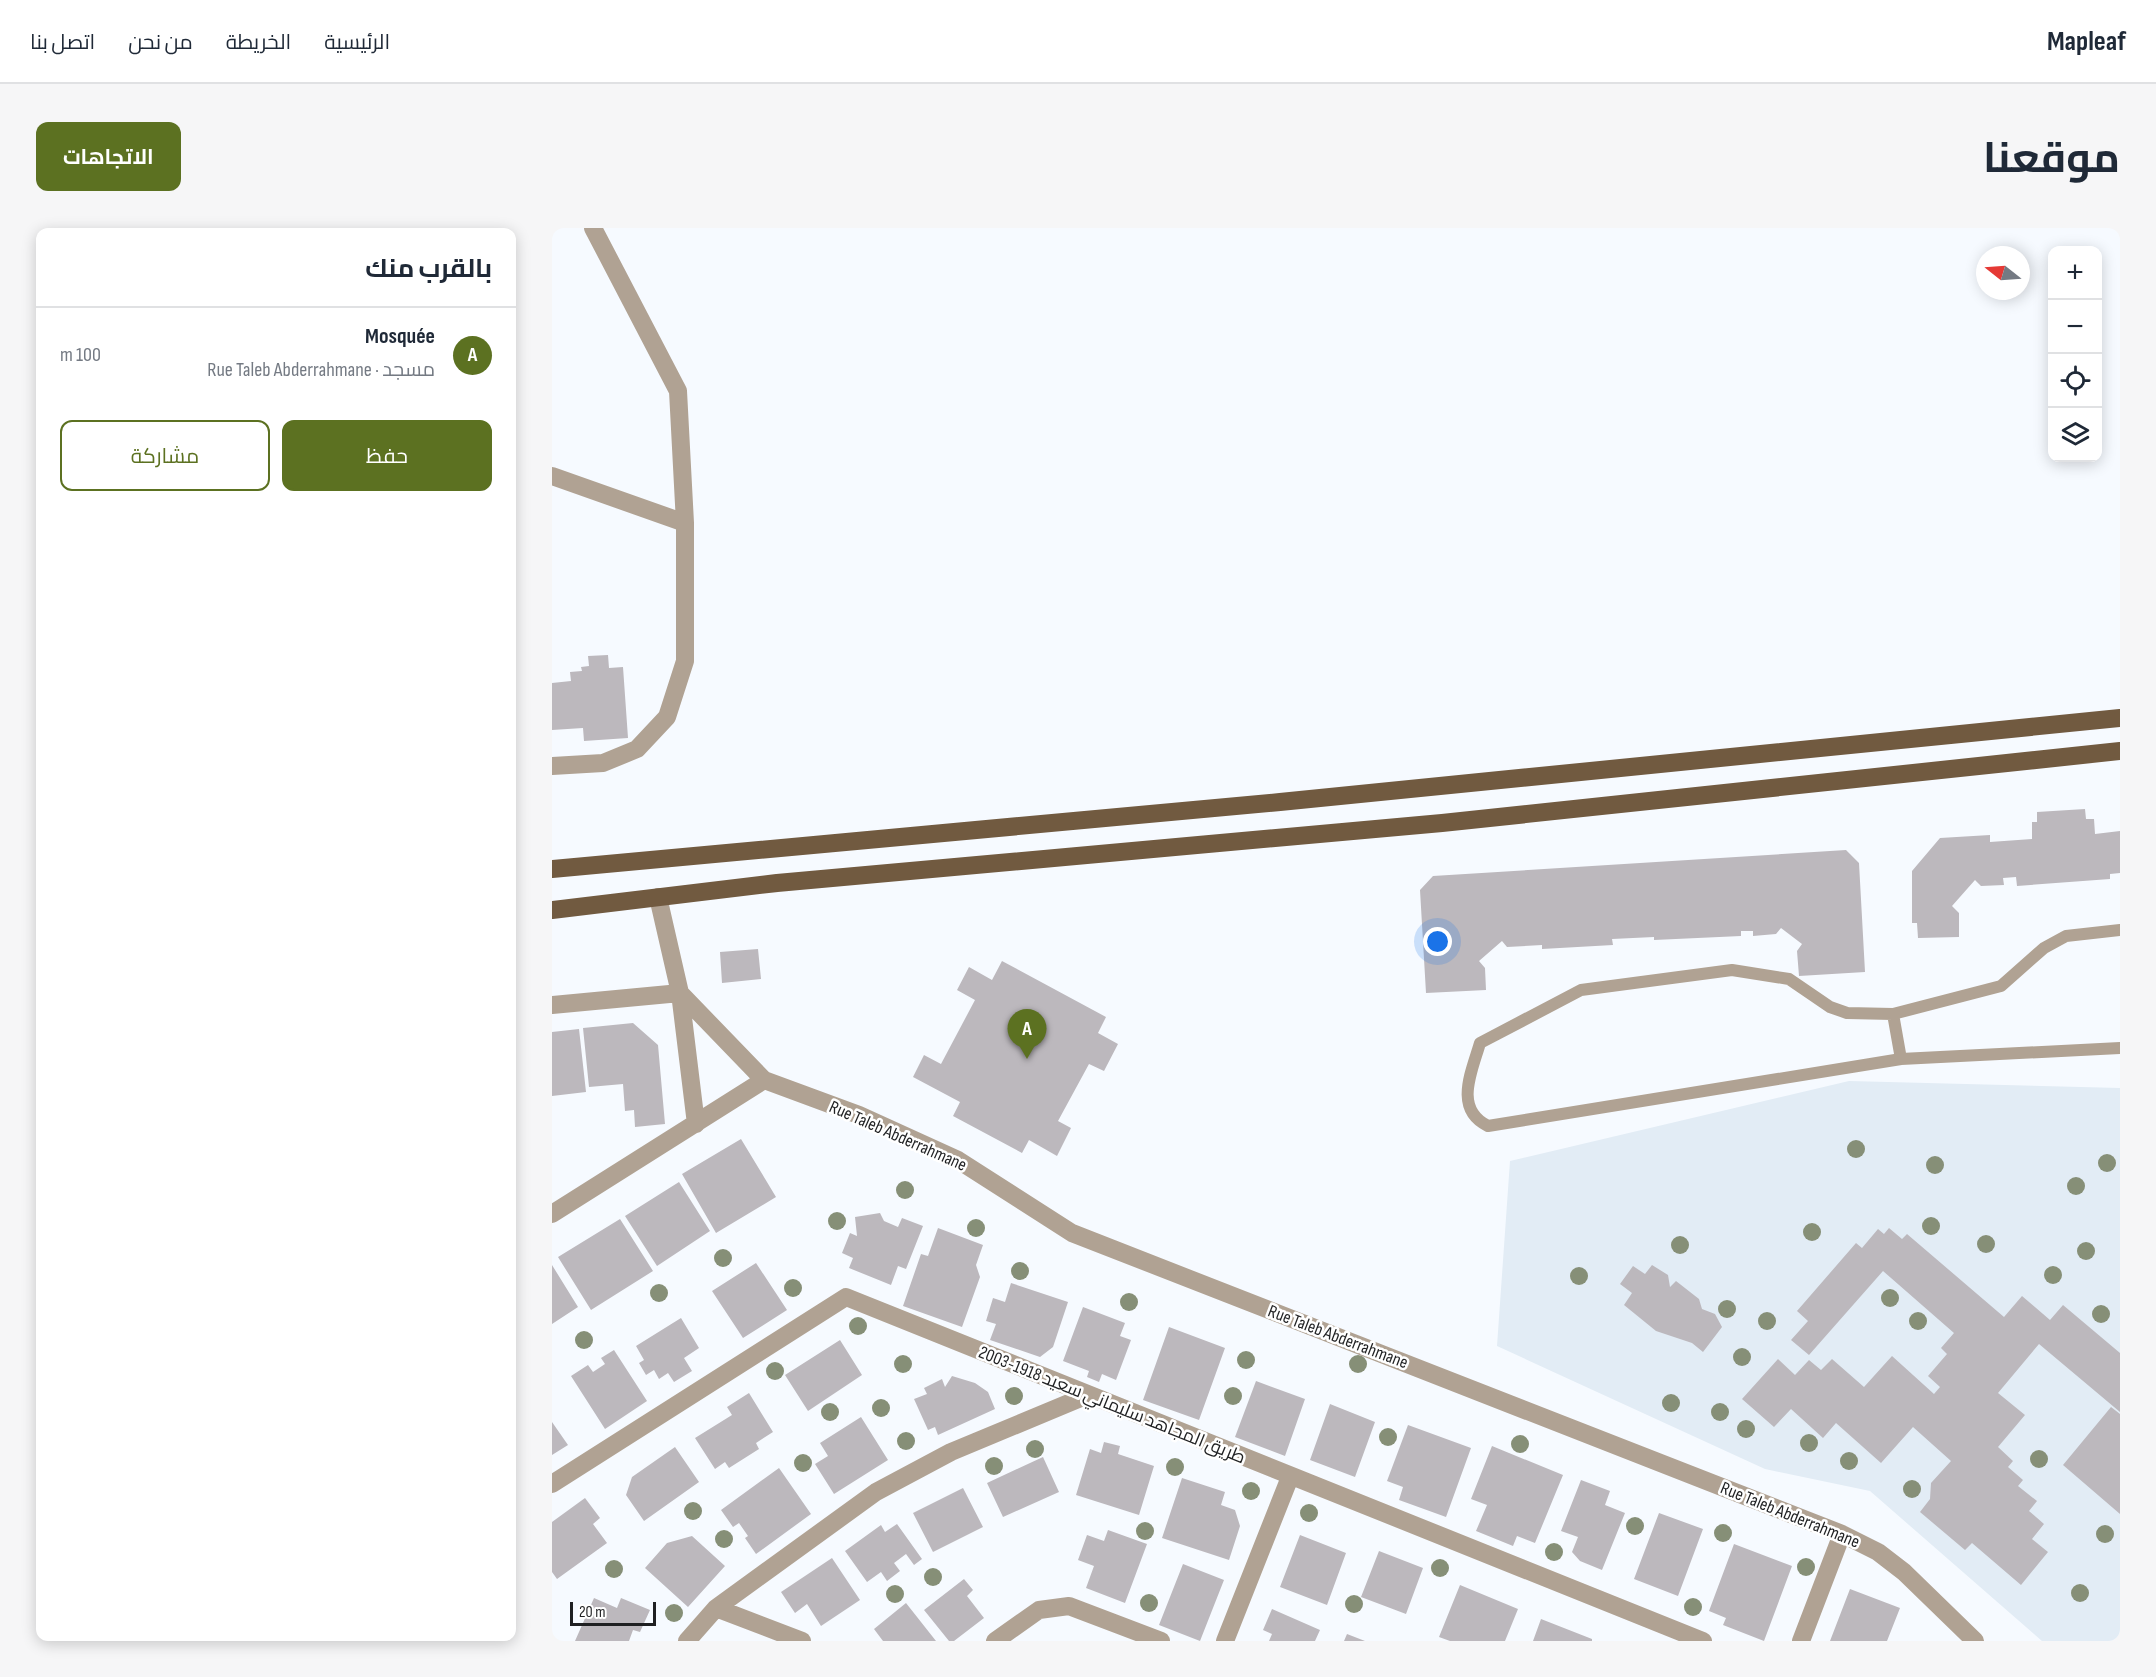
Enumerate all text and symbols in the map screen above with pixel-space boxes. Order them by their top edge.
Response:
text: Mapleaf [2047,25,2126,58]
text: اتصل بنا [30,30,95,55]
text: من نحن [128,30,193,55]
text: الخريطة [226,30,291,55]
text: الرئيسية [324,30,390,55]
button: الاتجاهات [36,122,181,191]
text: موقعنا [1983,134,2120,185]
north arrow [1976,246,2030,300]
map controls [2048,246,2102,462]
button: + [2048,246,2102,300]
text: بالقرب منك [365,254,492,285]
button: − [2048,300,2102,354]
text: Mosquée [365,323,435,350]
text: 100 m [60,343,101,367]
text: A [468,343,477,367]
button: locate [2048,354,2102,408]
text: مسجد · Rue Taleb Abderrahmane [207,358,435,382]
button: layers [2048,408,2102,462]
button: مشاركة [60,420,270,491]
button: حفظ [282,420,492,491]
your location [1423,927,1452,956]
pin: A [1008,1010,1046,1059]
street label: Rue Taleb Abderrahmane [826,1096,970,1176]
street label: Rue Taleb Abderrahmane [1265,1301,1411,1373]
street label: طريق المجاهد سليماني سعيد 1918-2003 [974,1342,1248,1471]
street label: Rue Taleb Abderrahmane [1717,1478,1863,1552]
scale bar [570,1599,656,1626]
text: 20 m [579,1603,606,1622]

